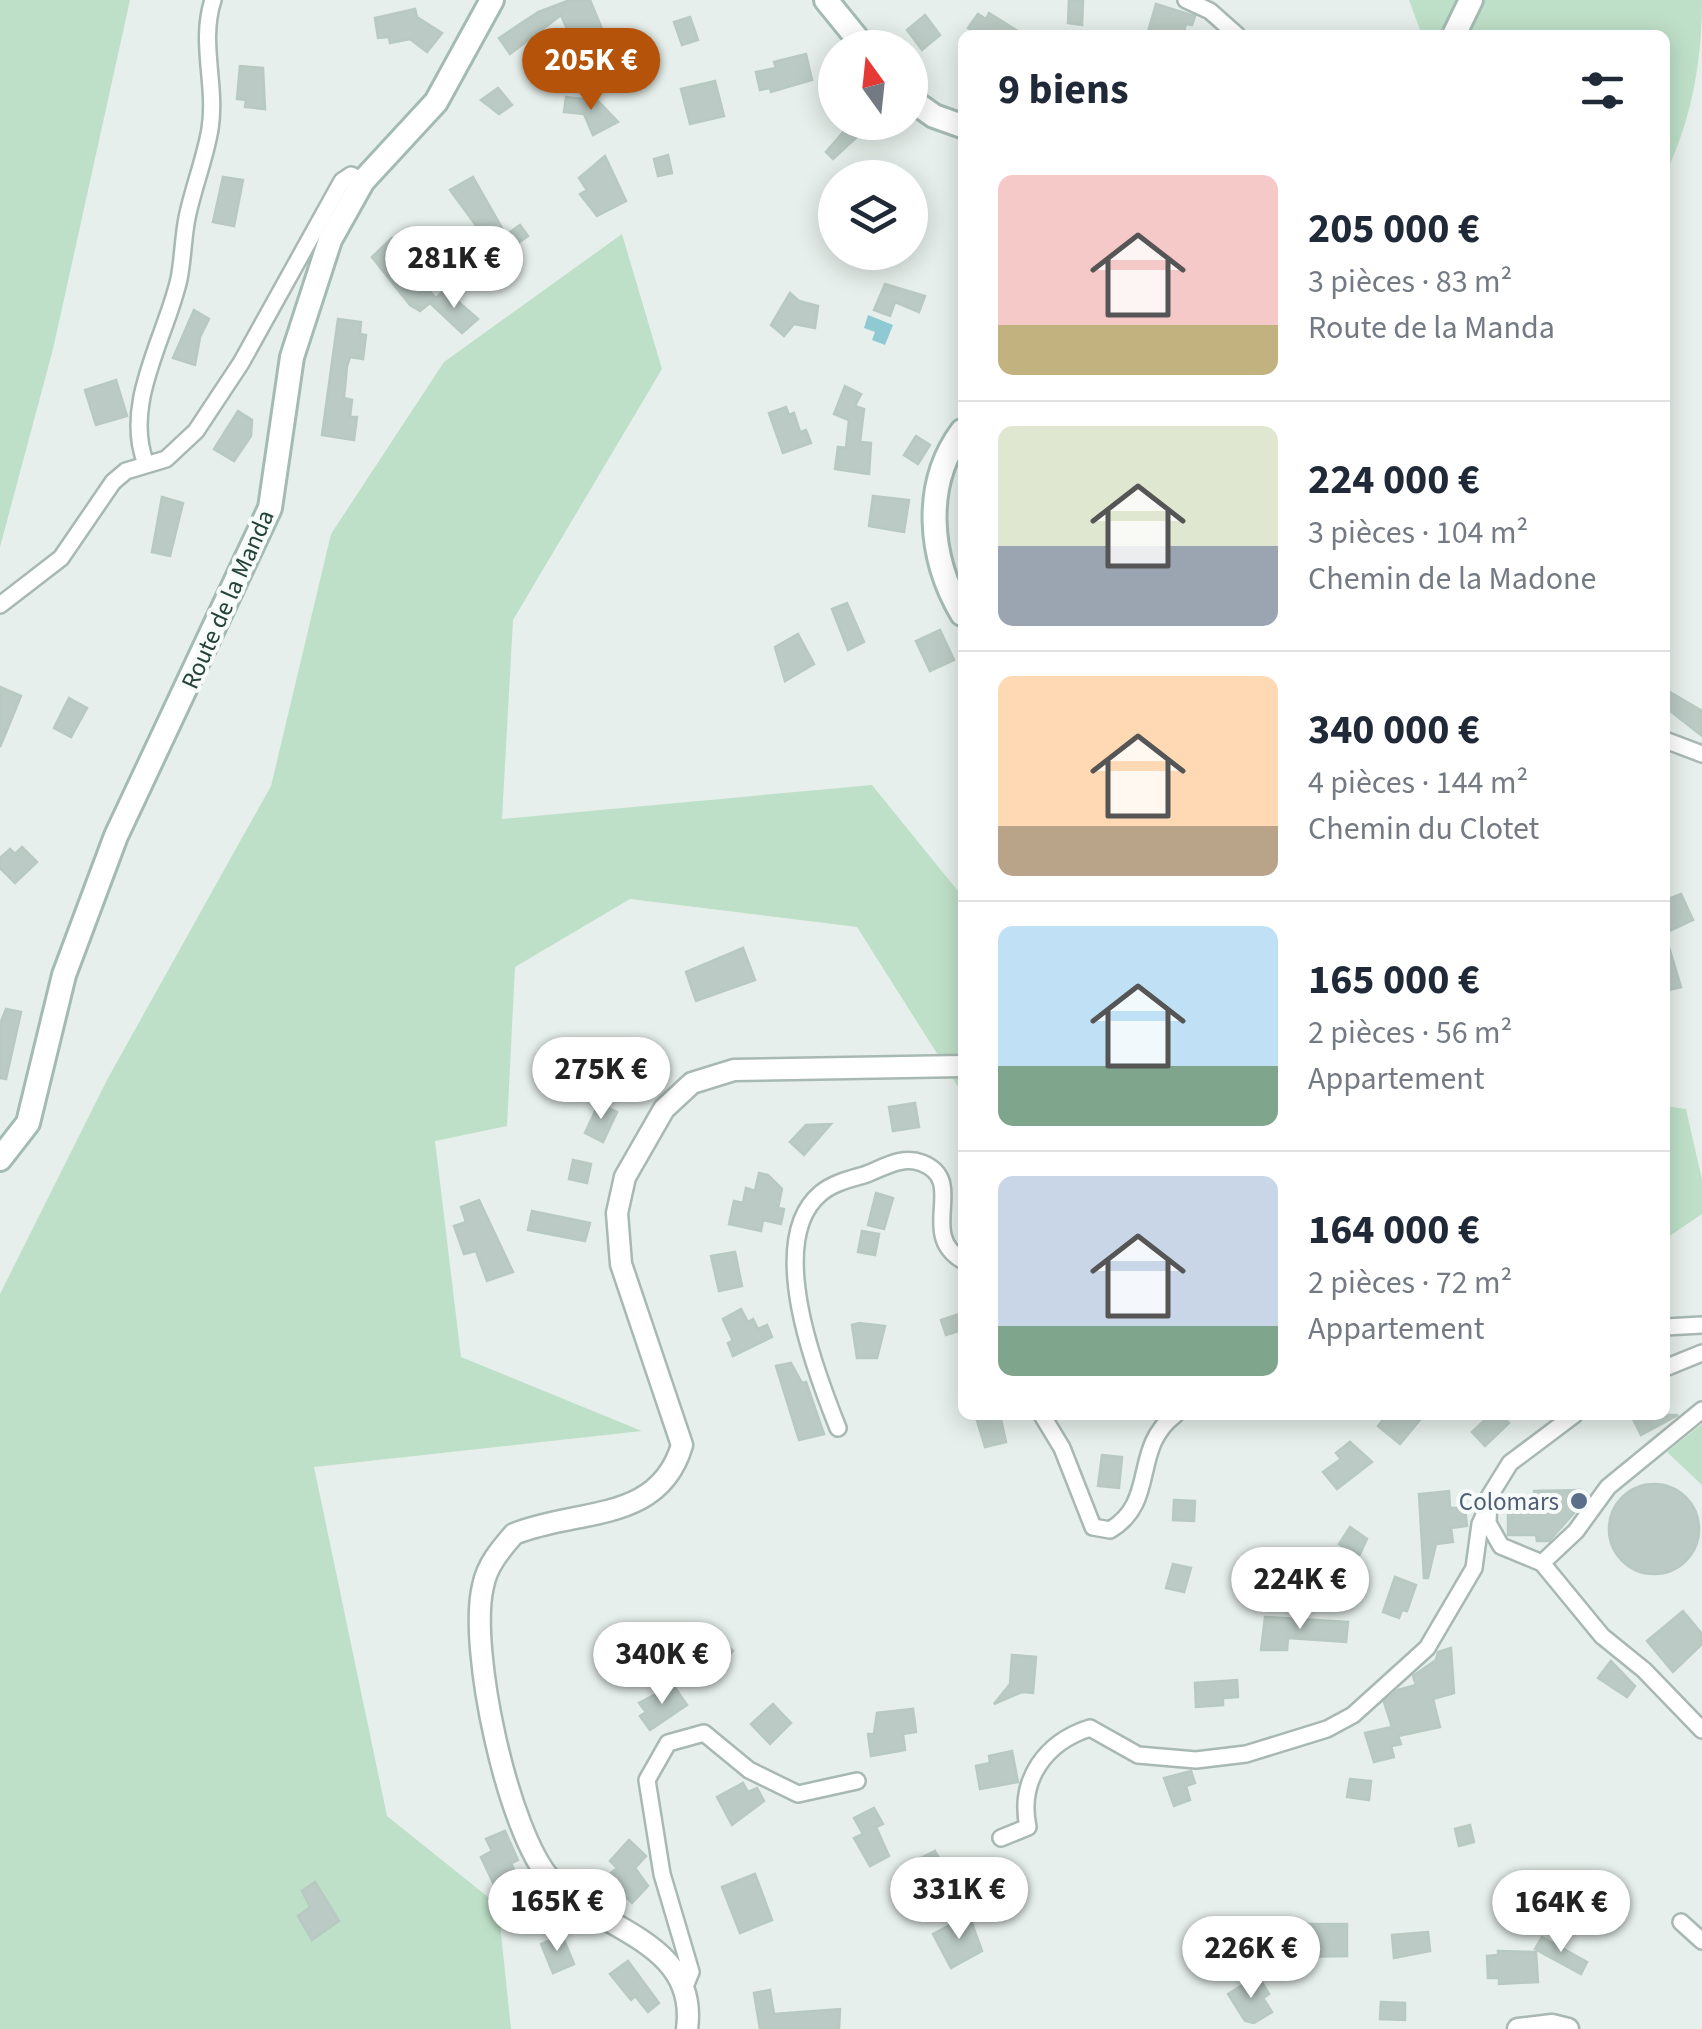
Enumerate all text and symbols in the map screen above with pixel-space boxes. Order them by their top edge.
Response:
pin: 205K € [510,28,672,113]
north arrow [818,30,928,140]
map controls [818,30,928,270]
text: 205K € [544,37,638,83]
text: 9 biens [998,60,1129,120]
icon: filters [1575,63,1630,118]
button: layers [818,160,928,270]
text: 205 000 € [1308,199,1480,259]
icon: home [1078,215,1198,335]
pin: 281K € [373,226,535,311]
text: 281K € [407,235,501,281]
text: 3 pièces · 83 m² [1308,259,1512,305]
text: Route de la Manda [1308,305,1555,351]
text: 224 000 € [1308,450,1480,510]
icon: home [1078,466,1198,586]
street label: Route de la Manda [172,504,284,695]
text: 3 pièces · 104 m² [1308,510,1528,556]
text: Chemin de la Madone [1308,556,1596,602]
text: 340 000 € [1308,700,1480,760]
icon: home [1078,716,1198,836]
text: 4 pièces · 144 m² [1308,760,1528,806]
text: Chemin du Clotet [1308,806,1539,852]
text: 165 000 € [1308,950,1480,1010]
icon: home [1078,966,1198,1086]
text: 2 pièces · 56 m² [1308,1010,1512,1056]
pin: 275K € [520,1037,682,1122]
text: 275K € [554,1046,648,1092]
text: Appartement [1308,1056,1485,1102]
text: 164 000 € [1308,1200,1480,1260]
icon: home [1078,1216,1198,1336]
text: 2 pièces · 72 m² [1308,1260,1512,1306]
text: Appartement [1308,1306,1485,1352]
place label: Colomars [1459,1484,1559,1520]
marker: Colomars [1568,1490,1590,1512]
pin: 224K € [1219,1547,1381,1632]
text: 224K € [1253,1556,1347,1602]
pin: 340K € [581,1622,743,1707]
text: 340K € [615,1631,709,1677]
pin: 331K € [878,1857,1040,1942]
text: 331K € [912,1866,1006,1912]
pin: 165K € [476,1869,638,1954]
pin: 164K € [1480,1870,1642,1955]
text: 165K € [510,1878,604,1924]
text: 164K € [1514,1879,1608,1925]
pin: 226K € [1170,1916,1332,2001]
text: 226K € [1204,1925,1298,1971]

